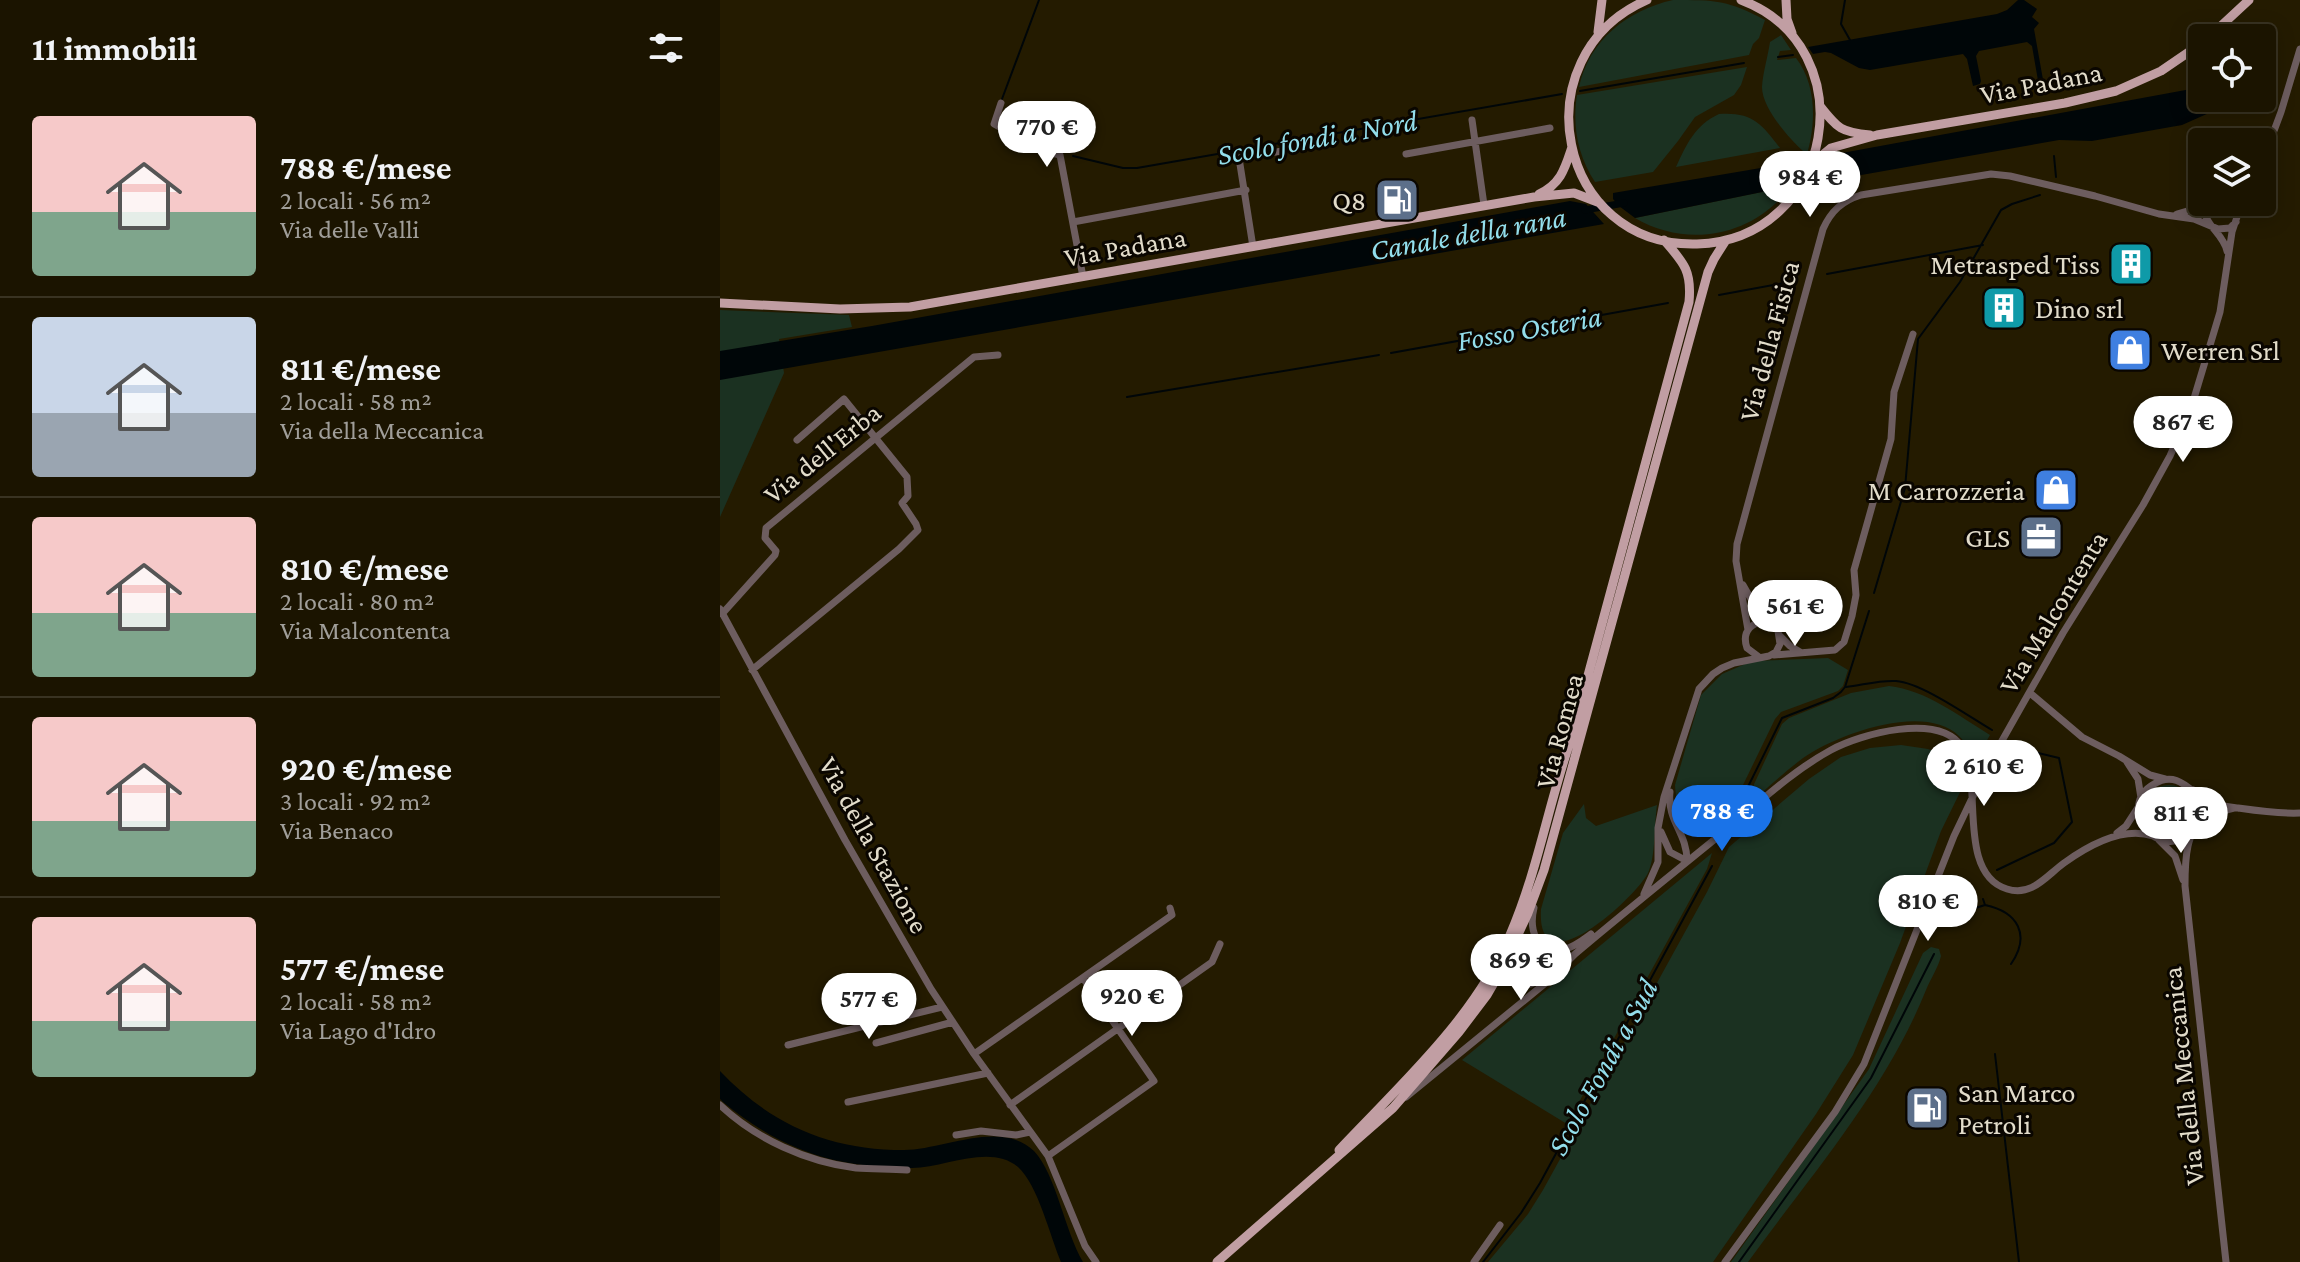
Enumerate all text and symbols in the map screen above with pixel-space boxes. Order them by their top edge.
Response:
map controls [2188,24,2276,216]
button: locate [2188,24,2276,112]
icon: filters [644,26,688,70]
text: 11 immobili [32,30,197,67]
street label: Via Padana [1977,56,2105,110]
pin: 770 € [991,101,1103,169]
water label: Scolo fondi a Nord [1214,103,1421,172]
text: 770 € [1016,112,1078,141]
button: layers [2188,128,2276,216]
icon: home [96,148,192,244]
text: 788 €/mese [280,149,451,186]
pin: 984 € [1754,151,1866,219]
text: 984 € [1777,162,1843,191]
fuel station icon: Q8 [1373,176,1421,224]
place label: Q8 [1332,185,1366,216]
text: 2 locali · 56 m² [280,186,431,215]
water label: Canale della rana [1367,200,1569,266]
text: Via delle Valli [280,215,419,244]
street label: Via Padana [1062,221,1188,273]
building icon: Metrasped Tiss [2107,240,2155,288]
place label: Metrasped Tiss [1930,249,2100,280]
street label: Via della Fisica [1733,257,1805,425]
building icon: Dino srl [1980,284,2028,332]
place label: Dino srl [2035,293,2123,324]
water label: Fosso Osteria [1454,299,1604,357]
shop icon: Werren Srl [2106,326,2154,374]
place label: Werren Srl [2161,335,2280,366]
icon: home [96,349,192,445]
text: 811 €/mese [280,350,441,387]
text: 2 locali · 58 m² [280,387,432,416]
street label: Via dell'Erba [757,396,887,510]
pin: 867 € [2127,396,2239,464]
text: 867 € [2152,407,2214,436]
text: Via della Meccanica [280,416,484,445]
shop icon: M Carrozzeria [2032,466,2080,514]
place label: M Carrozzeria [1868,475,2025,506]
office icon: GLS [2017,513,2065,561]
place label: GLS [1965,522,2010,553]
street label: Via Malcontenta [1992,525,2114,699]
icon: home [96,549,192,645]
text: 810 €/mese [280,550,449,587]
pin: 561 € [1739,580,1851,648]
text: 2 locali · 80 m² [280,587,434,616]
text: 561 € [1766,591,1824,620]
text: Via Malcontenta [280,616,450,645]
street label: Via Romea [1529,670,1589,792]
pin: 2 610 € [1910,740,2058,808]
icon: home [96,749,192,845]
text: 920 €/mese [280,750,452,787]
street label: Via della Stazione [813,751,935,939]
text: 2 610 € [1944,751,2024,780]
pin: 788 € [1666,785,1778,853]
text: 3 locali · 92 m² [280,787,431,816]
pin: 811 € [2125,787,2237,855]
text: 788 € [1690,796,1754,825]
text: 811 € [2153,798,2209,827]
text: Via Benaco [280,816,393,845]
pin: 810 € [1872,875,1984,943]
text: 810 € [1897,886,1959,915]
pin: 869 € [1465,934,1577,1002]
text: 869 € [1489,945,1553,974]
icon: home [96,949,192,1045]
text: 577 €/mese [280,950,444,987]
street label: Via della Meccanica [2156,965,2210,1187]
pin: 920 € [1076,970,1188,1038]
pin: 577 € [813,973,925,1041]
water label: Scolo Fondi a Sud [1540,973,1664,1161]
text: 920 € [1099,981,1165,1010]
text: 577 € [839,984,899,1013]
text: 2 locali · 58 m² [280,987,432,1016]
text: Via Lago d'Idro [280,1016,436,1045]
place label: San Marco Petroli [1958,1077,2075,1140]
fuel station icon: San Marco Petroli [1903,1084,1951,1132]

